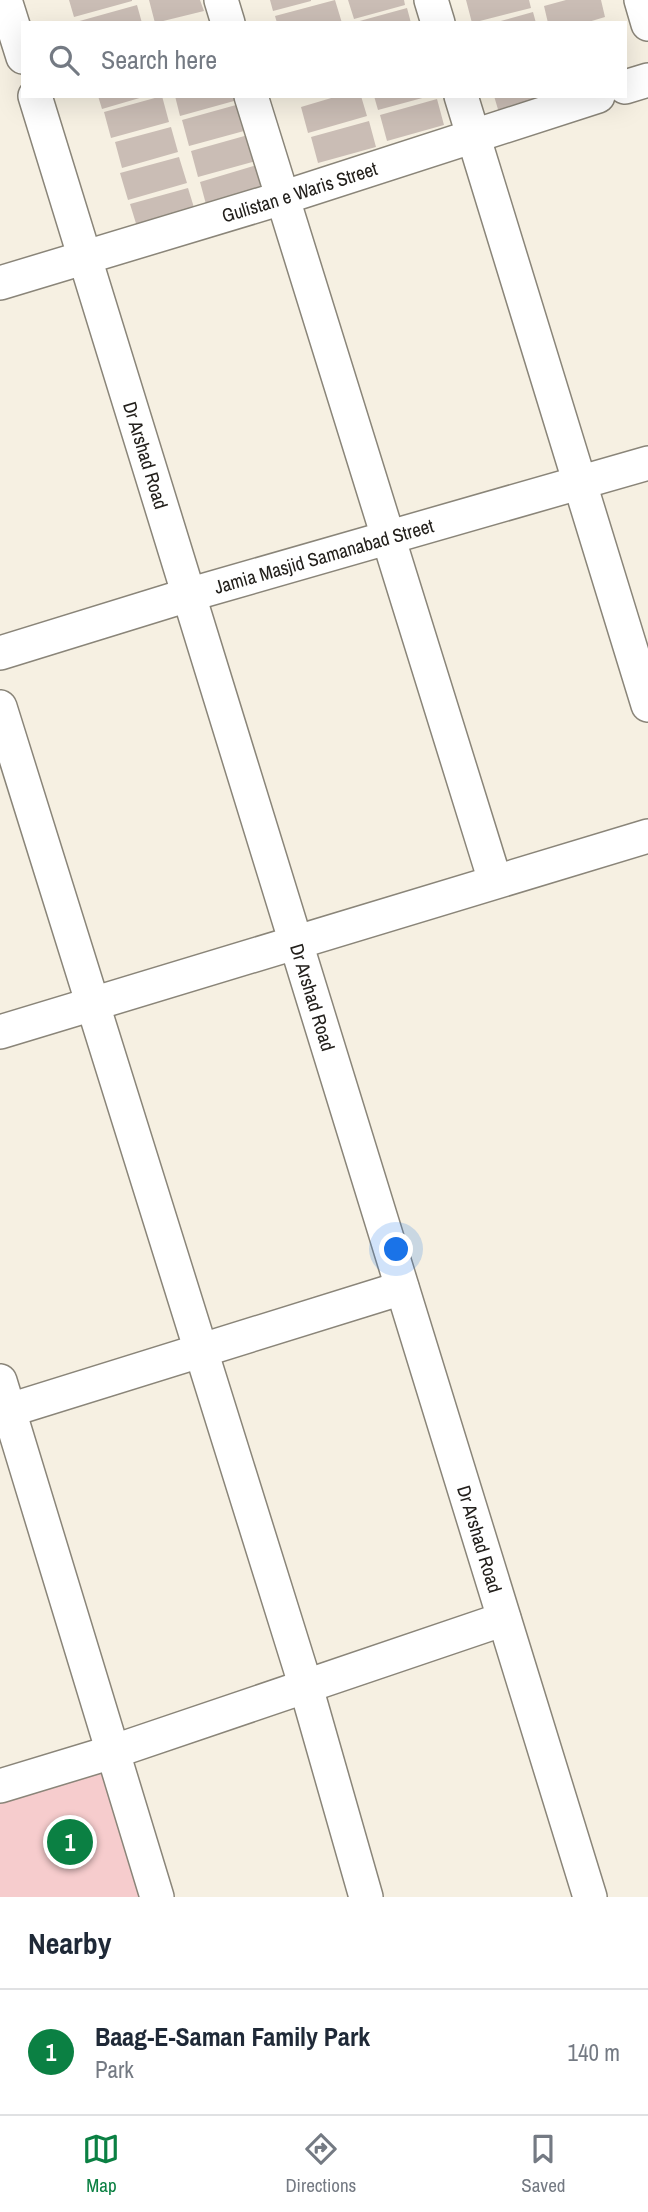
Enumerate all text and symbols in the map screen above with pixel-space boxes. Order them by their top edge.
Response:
search box [21,21,627,98]
icon: search [45,41,83,79]
text: Search here [101,42,217,77]
street label: Gulistan e Waris Street [219,155,381,228]
street label: Dr Arshad Road [117,398,174,512]
street label: Jamia Masjid Samanabad Street [211,512,437,600]
street label: Dr Arshad Road [284,940,341,1054]
your location [379,1232,413,1266]
street label: Dr Arshad Road [451,1482,508,1596]
pin: 1 [47,1816,93,1868]
text: Nearby [28,1923,111,1963]
text: Baag-E-Saman Family Park [95,2019,370,2054]
text: 1 [46,2037,56,2068]
text: 140 m [568,2037,620,2068]
text: Park [95,2054,134,2085]
tab: Map [82,2130,120,2198]
tab: Directions [285,2130,356,2198]
tab: Saved [521,2130,566,2198]

